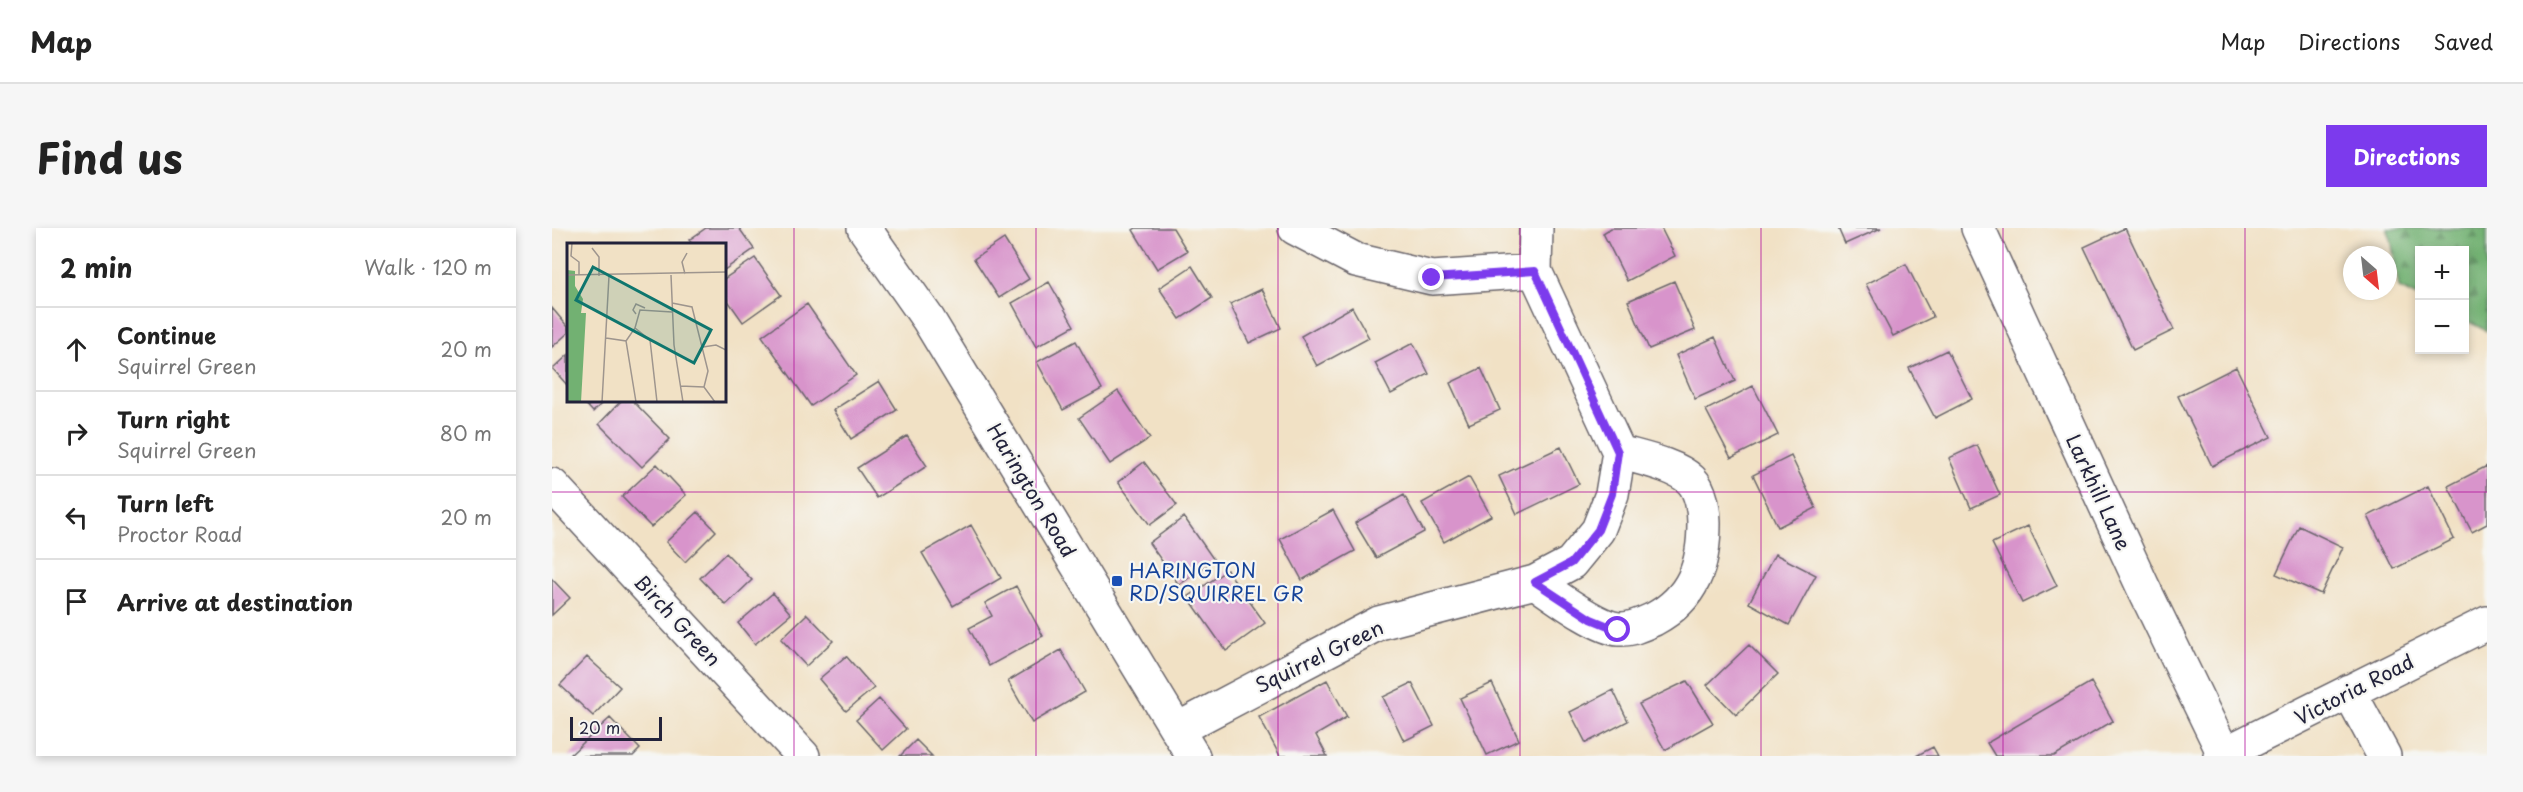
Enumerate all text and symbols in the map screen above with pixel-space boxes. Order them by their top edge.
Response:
text: Map [30,20,92,63]
text: Map [2220,25,2265,57]
text: Directions [2298,25,2400,57]
text: Saved [2433,25,2493,57]
text: Find us [36,125,183,188]
button: Directions [2326,125,2487,187]
inset map [567,243,726,402]
north arrow [2343,246,2397,300]
map controls [2415,246,2469,354]
button: + [2415,246,2469,300]
text: 2 min [60,248,133,287]
text: Walk · 120 m [364,252,492,282]
route end [1418,264,1444,290]
button: − [2415,300,2469,354]
text: Continue [117,318,216,351]
icon: ahead [60,333,93,366]
text: 20 m [440,334,492,364]
text: Squirrel Green [117,351,257,381]
text: Turn right [117,402,230,435]
icon: right [60,417,93,450]
street label: Harington Road [980,417,1084,563]
text: 80 m [440,418,492,448]
street label: Larkhill Lane [2059,429,2139,555]
text: Squirrel Green [117,435,257,465]
text: Turn left [117,486,214,519]
icon: left [60,501,93,534]
text: 20 m [440,502,492,532]
text: Proctor Road [117,519,242,549]
place label: HARINGTON RD/SQUIRREL GR [1129,555,1304,608]
street label: Birch Green [627,567,729,673]
marker: HARINGTON RD/SQUIRREL GR [1110,574,1124,588]
icon: arrive [60,585,93,618]
text: Arrive at destination [117,585,353,618]
street label: Squirrel Green [1250,612,1388,700]
route start [1604,616,1630,642]
street label: Victoria Road [2289,646,2419,732]
scale bar [570,714,662,742]
text: 20 m [579,715,620,739]

